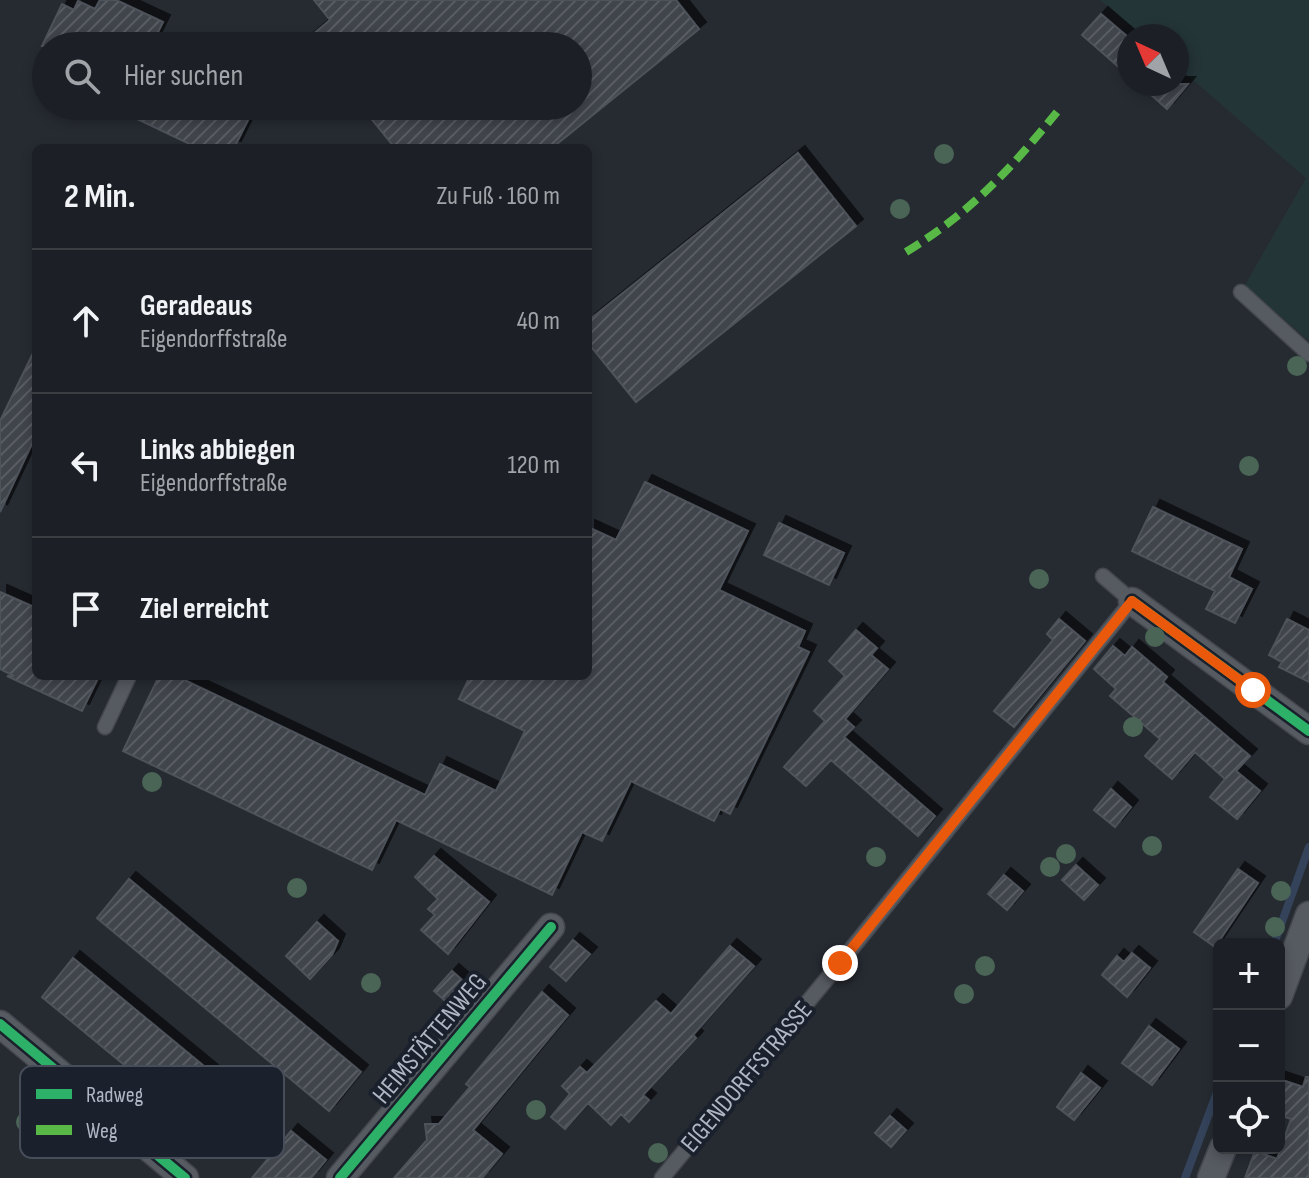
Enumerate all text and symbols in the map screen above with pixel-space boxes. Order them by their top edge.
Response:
north arrow [1117,24,1189,96]
search box [32,32,592,120]
icon: search [60,54,104,98]
text: Hier suchen [124,58,243,94]
text: 2 Min. [64,176,135,217]
text: Zu Fuß · 160 m [437,181,560,212]
text: Geradeaus [140,288,253,324]
icon: ahead [64,299,108,343]
text: 40 m [517,306,560,337]
text: Eigendorffstraße [140,324,287,355]
text: Links abbiegen [140,432,295,468]
icon: left [64,443,108,487]
text: 120 m [507,450,560,481]
text: Eigendorffstraße [140,468,287,499]
icon: arrive [64,587,108,631]
text: Ziel erreicht [140,591,269,627]
route start [1235,672,1271,708]
map controls [1213,938,1285,1154]
button: + [1213,938,1285,1010]
route end [822,945,858,981]
street label: HEIMSTÄTTENWEG [367,967,494,1110]
street label: EIGENDORFFSTRASSE [675,995,819,1159]
button: − [1213,1010,1285,1082]
legend [20,1066,284,1158]
text: Radweg [86,1082,144,1109]
button: locate [1213,1082,1285,1154]
text: Weg [86,1118,118,1145]

